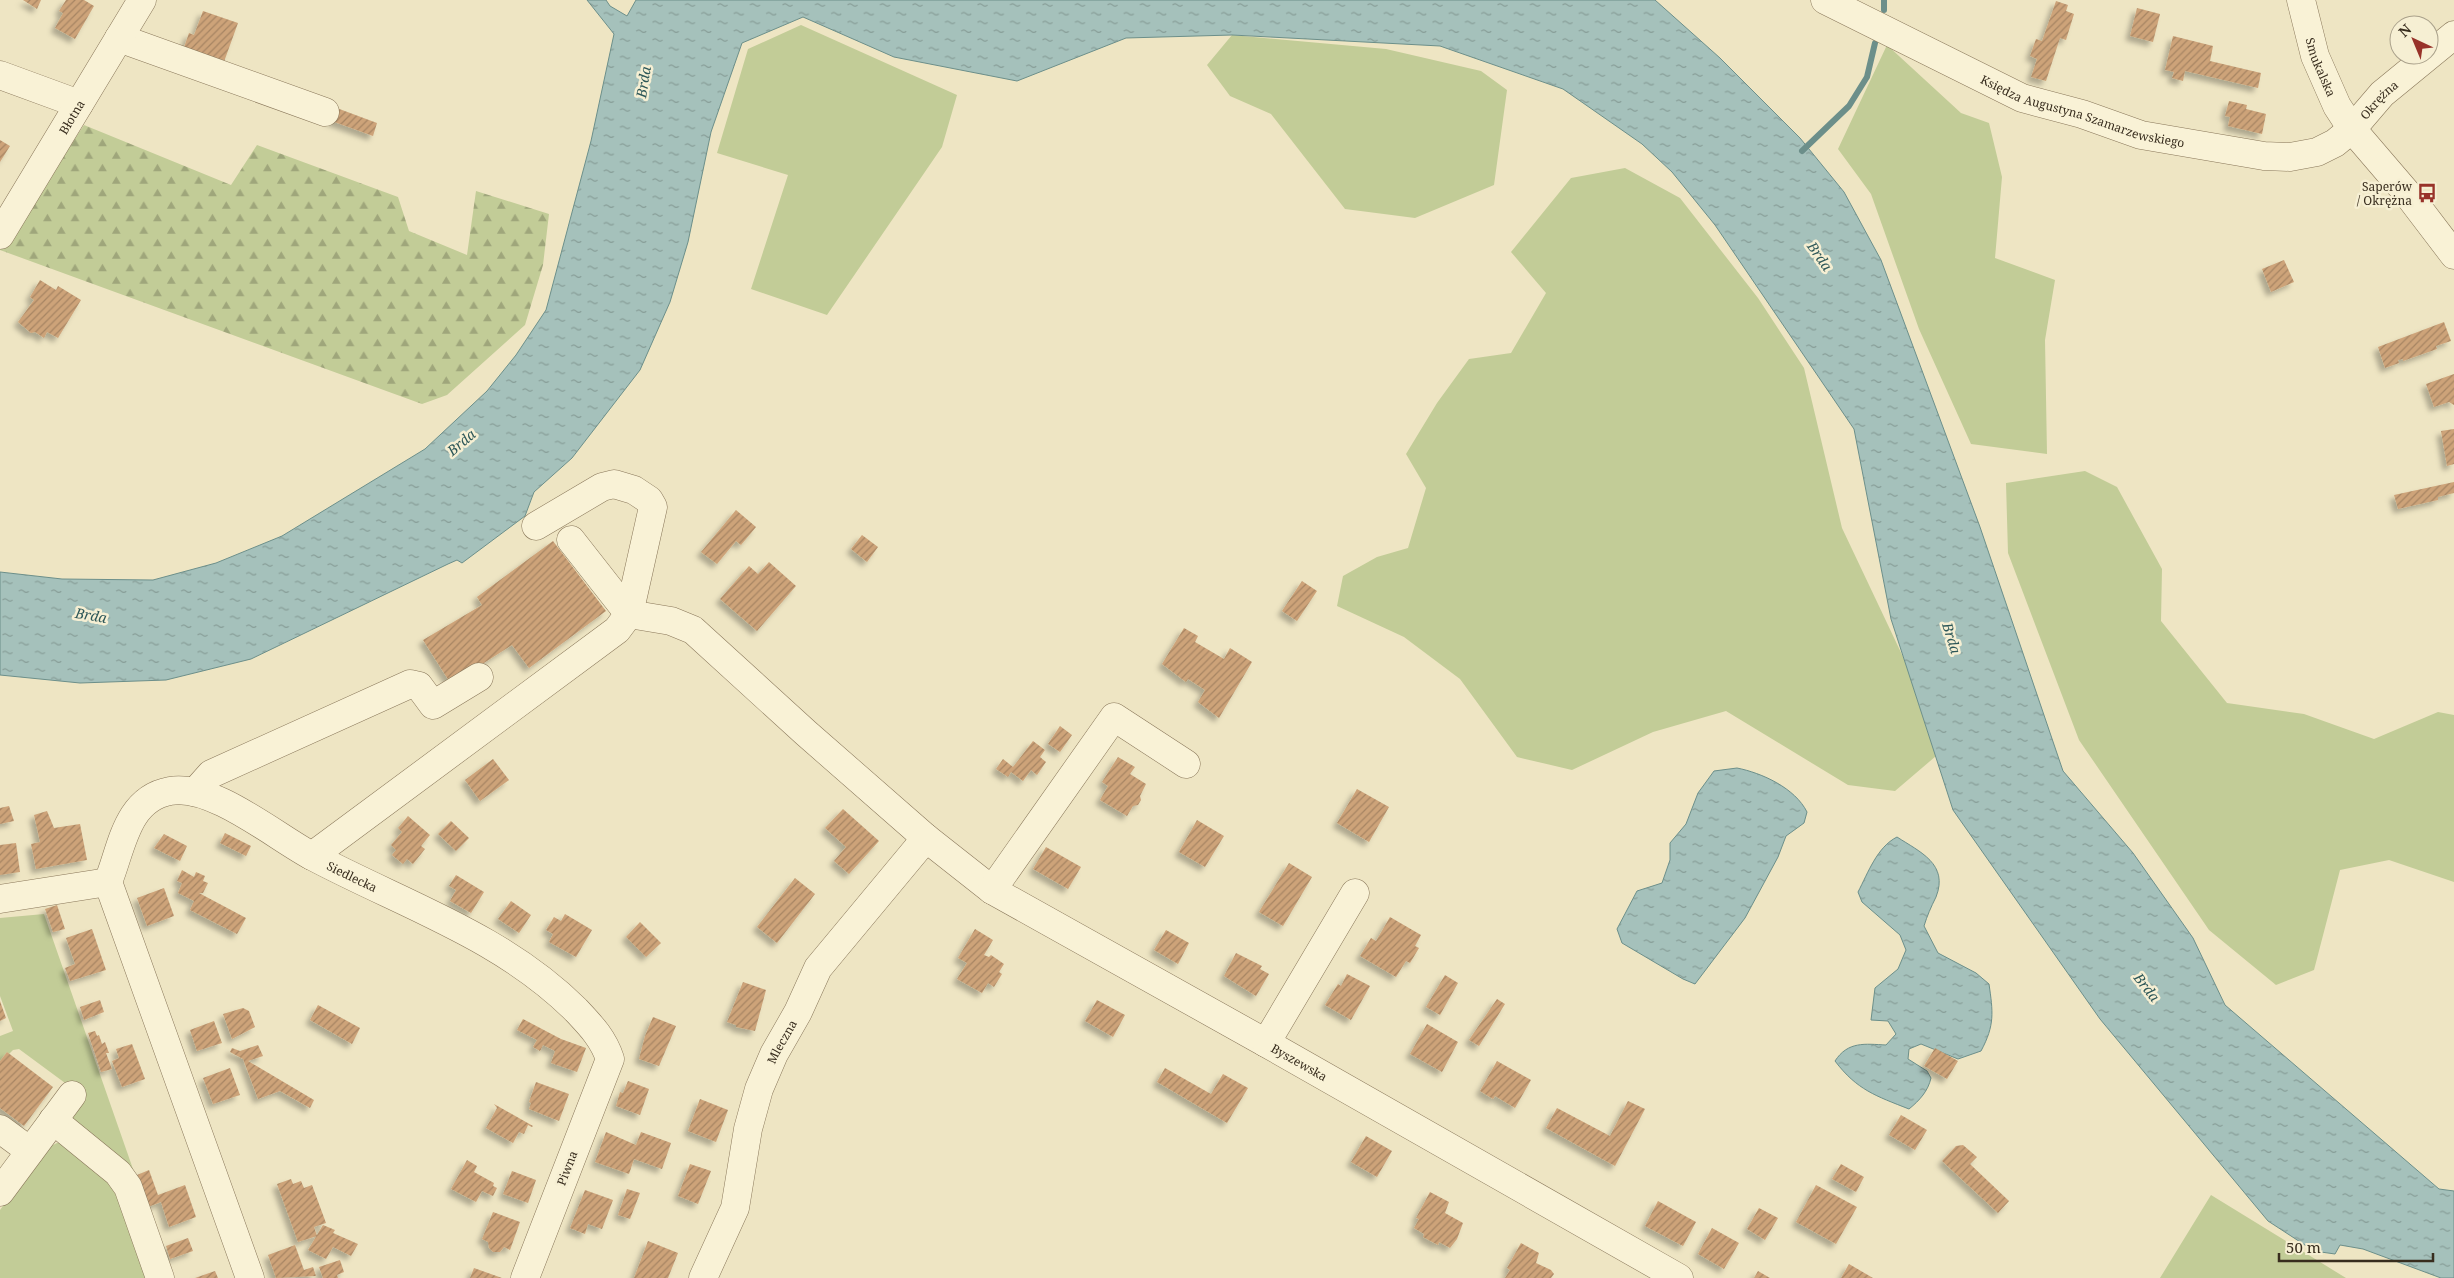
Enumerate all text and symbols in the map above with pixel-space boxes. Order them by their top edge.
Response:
north arrow [2389,15,2439,65]
text: N [2394,20,2415,41]
street label: Smukalska [2302,36,2340,99]
water label: Brda [631,64,655,100]
street label: Księdza Augustyna Szamarzewskiego [1978,70,2186,151]
street label: Okrężna [2356,76,2402,123]
street label: Błotna [54,96,88,137]
place label: Saperów / Okrężna [2357,178,2413,209]
bus stop icon: Saperów / Okrężna [2416,182,2438,204]
water label: Brda [1803,237,1837,275]
water label: Brda [442,424,480,460]
water label: Brda [73,603,109,627]
water label: Brda [1938,619,1966,657]
street label: Siedlecka [324,857,380,896]
water label: Brda [2129,968,2165,1006]
street label: Mleczna [762,1016,801,1066]
street label: Byszewska [1268,1039,1331,1085]
street label: Piwna [553,1148,581,1188]
scale bar [2279,1230,2433,1262]
text: 50 m [2286,1237,2321,1257]

